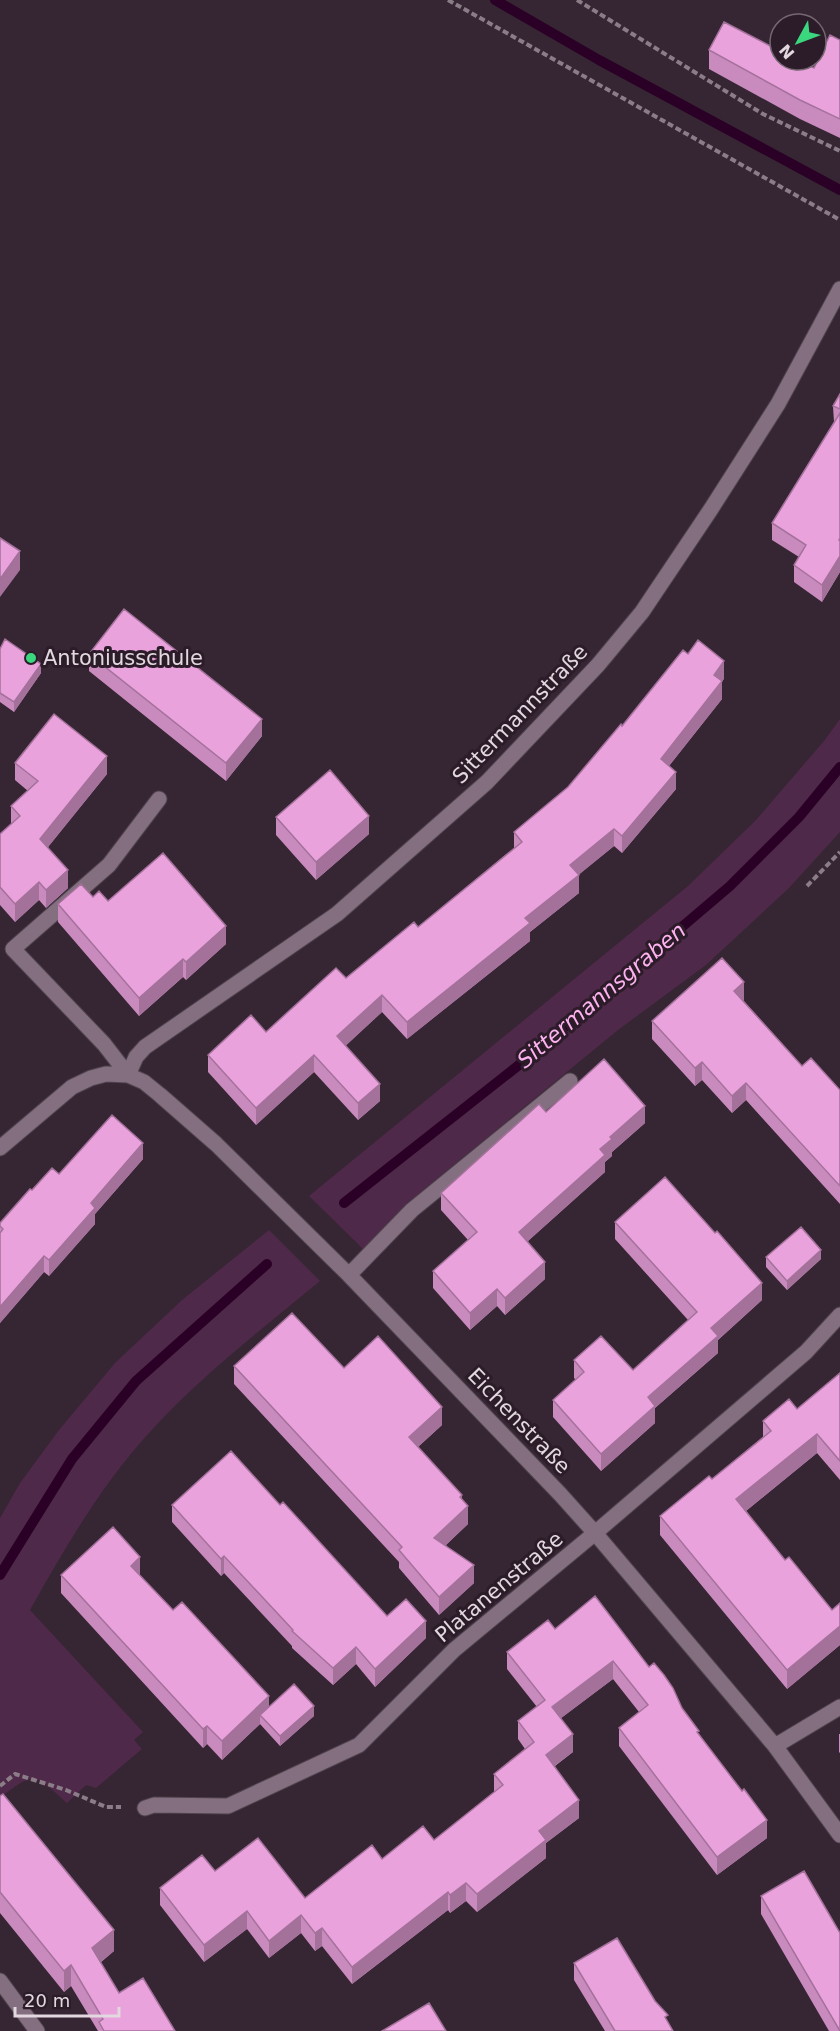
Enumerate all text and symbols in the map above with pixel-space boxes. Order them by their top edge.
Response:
north arrow [768,12,828,72]
text: N [775,40,799,63]
street label: Sittermannstraße [448,640,592,788]
place label: Antoniusschule [43,646,203,670]
marker: Antoniusschule [24,651,38,665]
water label: Sittermannsgraben [512,918,691,1073]
street label: Eichenstraße [463,1363,575,1479]
street label: Platanenstraße [430,1527,568,1647]
scale bar [15,1980,118,2018]
text: 20 m [24,1990,70,2011]

